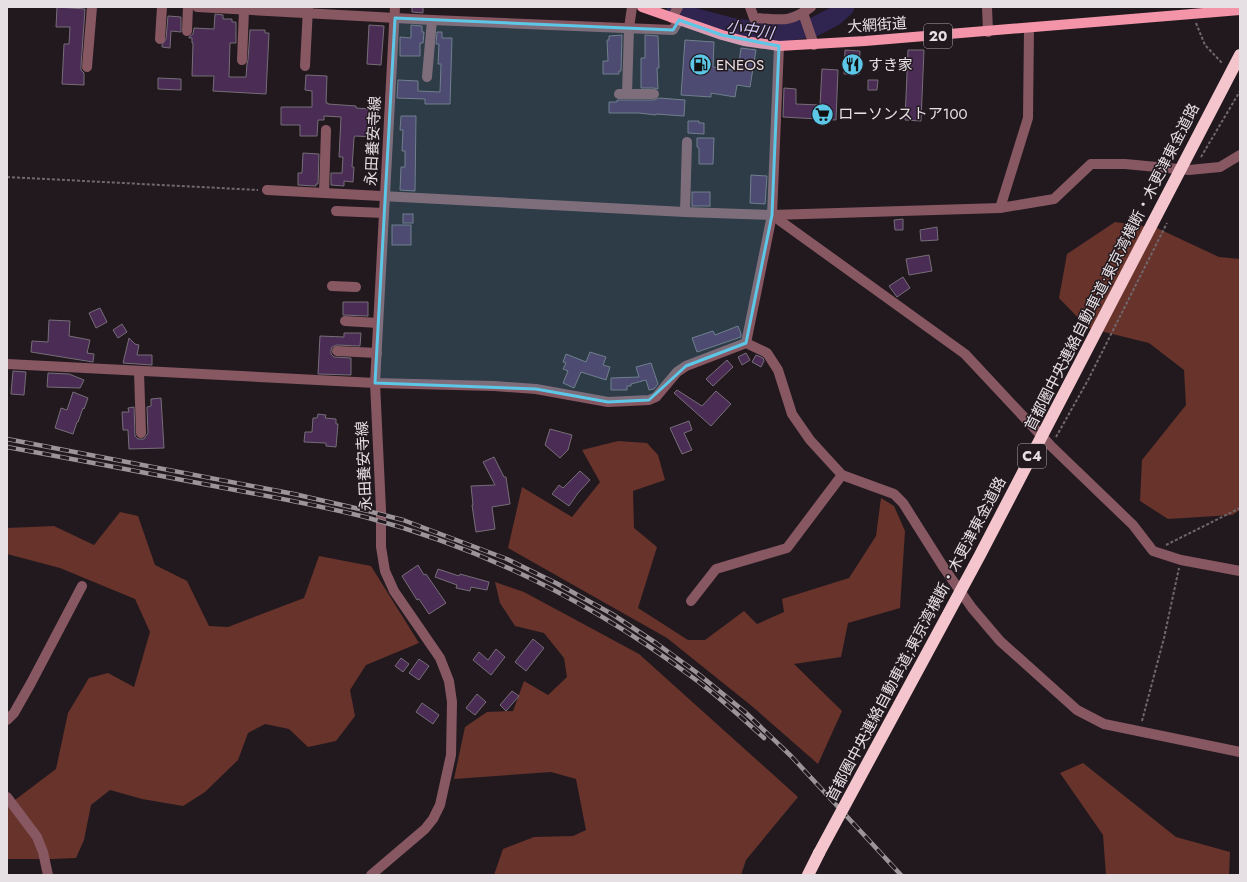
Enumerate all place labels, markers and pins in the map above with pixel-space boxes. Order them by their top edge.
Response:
fuel station icon: ENEOS [688,52,714,78]
restaurant icon: すき家 [839,52,865,78]
place label: ENEOS [716,54,764,76]
place label: すき家 [868,54,913,76]
supermarket icon: ローソンストア100 [810,101,836,127]
place label: ローソンストア100 [838,103,967,125]

